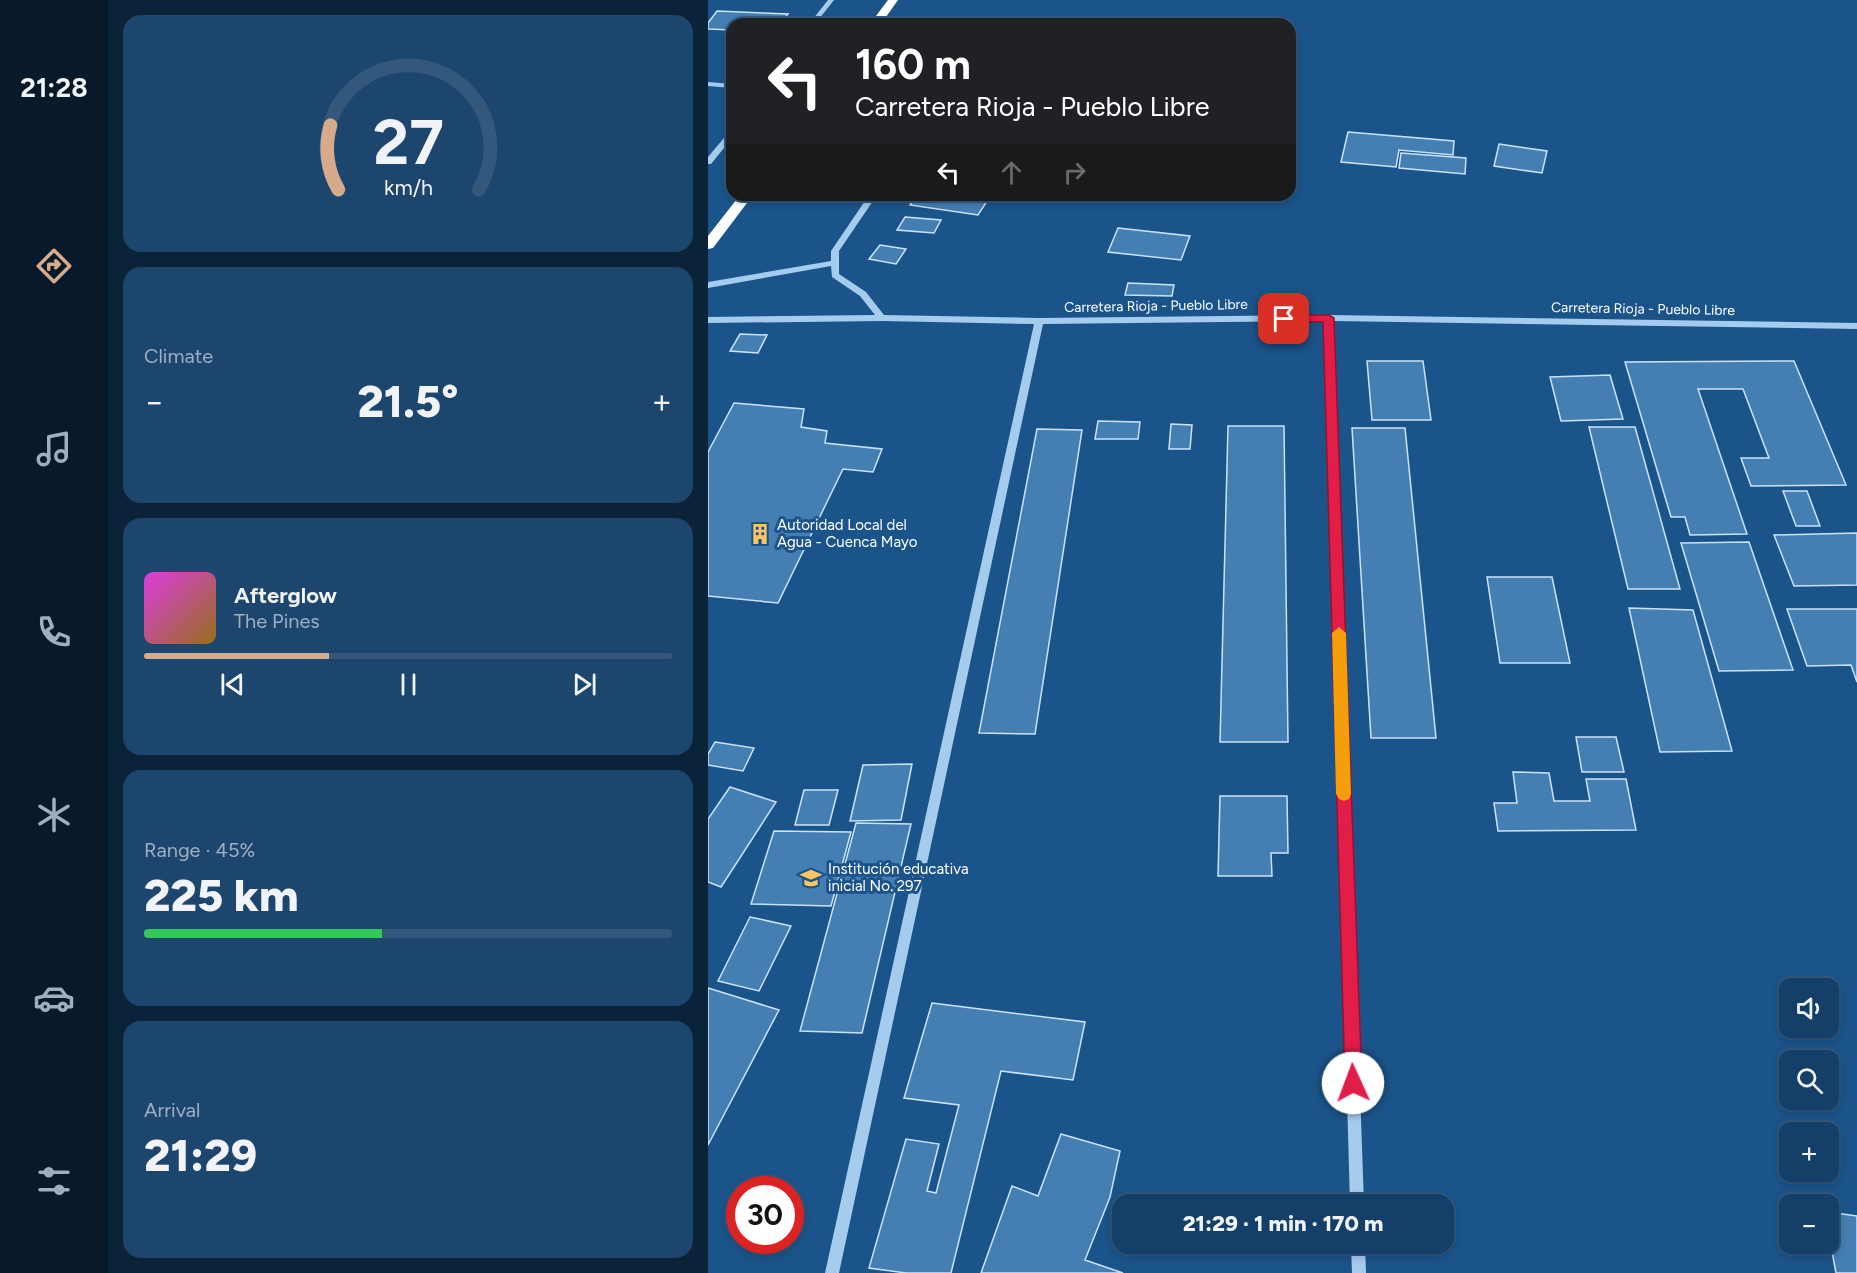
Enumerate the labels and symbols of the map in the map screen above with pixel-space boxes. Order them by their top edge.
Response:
pin [1258,293,1309,344]
street label: Carretera Rioja - Pueblo Libre [1064,296,1248,316]
street label: Carretera Rioja - Pueblo Libre [1551,299,1735,319]
place label: Autoridad Local del Agua - Cuenca Mayo [777,516,918,551]
building icon: Autoridad Local del Agua - Cuenca Mayo [748,522,772,546]
place label: Institución educativa inicial No. 297 [828,860,969,895]
school or university icon: Institución educativa inicial No. 297 [799,866,823,890]
position arrow [1321,1051,1385,1115]
speed limit sign: 30 [726,1176,804,1254]

